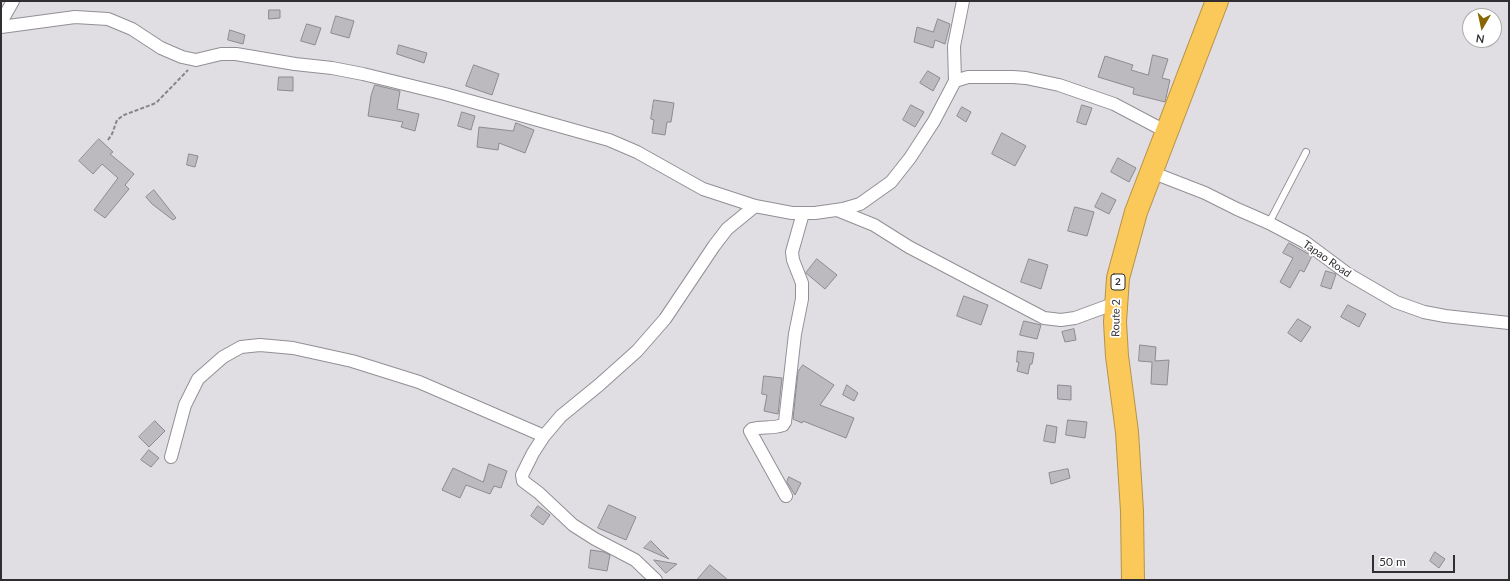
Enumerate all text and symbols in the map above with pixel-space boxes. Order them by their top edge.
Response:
north arrow [1462,8,1502,48]
text: N [1475,32,1485,46]
street label: Tapao Road [1300,238,1354,280]
road number: 2 [1111,274,1125,290]
street label: Route 2 [1109,299,1123,337]
scale bar [1374,547,1457,573]
text: 50 m [1379,554,1406,569]

